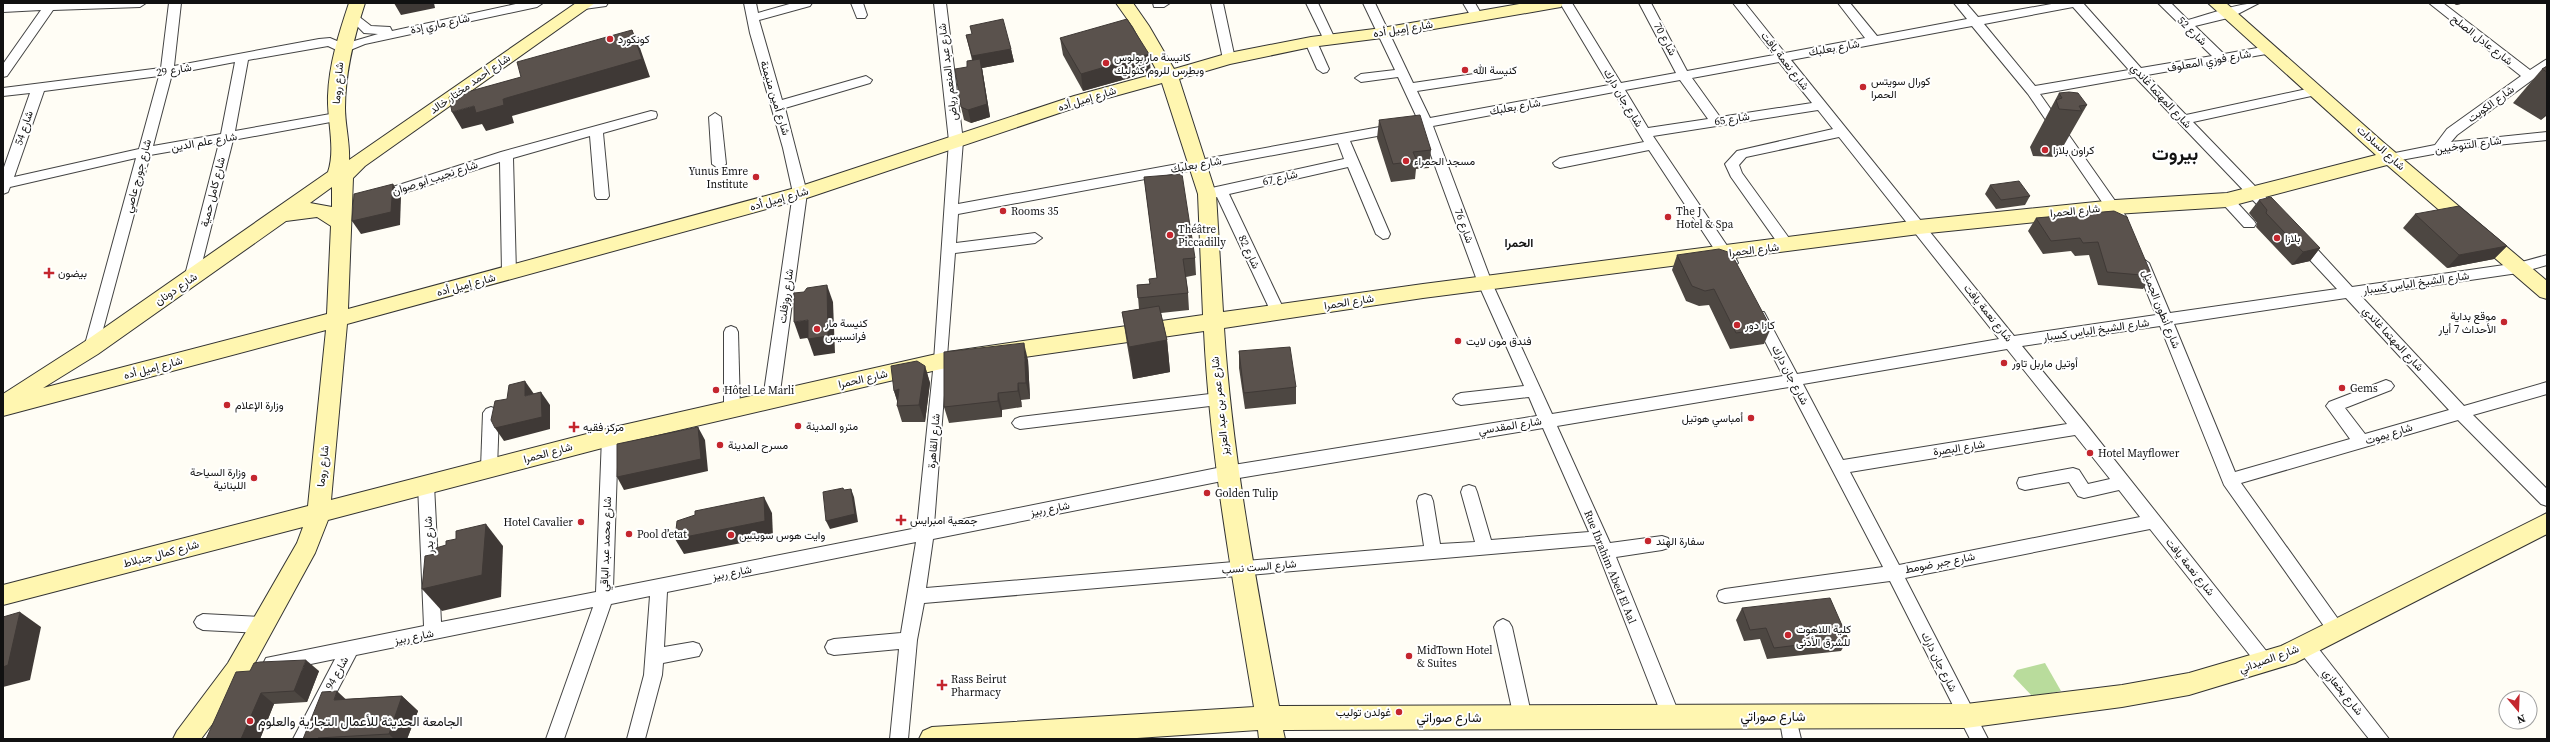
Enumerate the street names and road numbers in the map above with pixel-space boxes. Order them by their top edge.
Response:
street label: شارع ماري إدة [409,10,472,40]
street label: شارع عادل الصلح [2448,11,2516,69]
street label: شارع 52 [2174,13,2210,49]
street label: شارع إميل أده [1372,17,1434,41]
street label: شارع 70 [1650,20,1680,59]
street label: شارع عبد المنعم رياض [935,22,961,122]
street label: شارع نعمة يافت [1757,29,1813,94]
street label: شارع بعلبك [1807,36,1861,60]
street label: شارع فوزي المعلوف [2166,46,2253,78]
street label: شارع أحمد مختار خالد [427,50,514,117]
street label: شارع أمين منيمنة [757,59,794,137]
street label: شارع 29 [155,60,193,80]
street label: شارع المهتما غاندي [2126,60,2195,133]
street label: شارع روما [329,61,347,105]
street label: شارع جان دارك [1600,66,1646,130]
street label: شارع الكويت [2465,82,2518,126]
street label: شارع إميل أده [1056,83,1118,115]
street label: شارع بعلبك [1488,95,1542,119]
street label: شارع 54 [11,108,37,147]
street label: شارع 65 [1713,109,1751,129]
street label: شارع السادات [2354,122,2409,174]
street label: شارع علم الدين [170,129,238,155]
street label: شارع التنوخيين [2434,133,2503,157]
street label: شارع جورج عاصي [121,137,157,215]
street label: شارع بعلبك [1169,153,1223,177]
street label: شارع كامل حمية [197,155,229,229]
street label: شارع نجيب أبو صوان [390,157,480,199]
street label: شارع 67 [1261,167,1299,189]
street label: شارع إميل أده [748,183,810,215]
street label: شارع الحمرا [2049,201,2101,221]
street label: شارع 76 [1451,207,1477,246]
street label: شارع 82 [1235,233,1263,272]
street label: شارع الحمرا [1728,239,1780,261]
street label: شارع روزفلت [775,267,797,324]
street label: شارع أنطون الجميل [2138,267,2184,351]
street label: شارع الشيخ الياس كسبار [2361,268,2470,298]
street label: شارع دونان [152,269,200,309]
street label: شارع إميل أده [435,270,497,300]
street label: شارع نعمة يافت [1960,281,2016,345]
street label: شارع الحمرا [1323,291,1375,313]
street label: شارع المهتما غاندي [2358,303,2427,376]
street label: شارع الشيخ الياس كسبار [2041,315,2150,345]
street label: شارع جان دارك [1768,343,1812,408]
street label: شارع إميل أده [122,353,184,383]
street label: شارع عمر بن عبد العزيز [1207,355,1233,457]
street label: شارع الحمرا [837,366,889,392]
street label: شارع القاهرة [924,413,944,469]
street label: شارع المقدسي [1477,414,1543,440]
street label: شارع يموت [2363,420,2415,448]
street label: شارع البصرة [1932,436,1986,459]
street label: شارع الحمرا [522,439,575,467]
street label: شارع روما [313,444,333,488]
street label: شارع محمد عبد الباقي [597,496,617,592]
street label: شارع ربيز [1028,498,1071,520]
street label: Rue Ibrahim Abed El Aal [1580,508,1640,626]
street label: شارع بدر [421,516,438,555]
street label: شارع نعمة يافت [2162,535,2218,599]
street label: شارع كمال جنبلاط [121,537,201,571]
street label: شارع جبر ضومط [1904,549,1977,577]
street label: شارع الست نسب [1221,556,1297,578]
street label: شارع ربيز [710,562,753,584]
street label: شارع ربيز [392,626,435,648]
street label: شارع جان دارك [1917,629,1961,695]
street label: شارع الصيداني [2237,641,2302,679]
street label: شارع 94 [322,653,352,692]
street label: شارع بخعازي [2318,665,2367,720]
street label: شارع صوراتي [1741,708,1805,727]
street label: شارع صوراتي [1417,709,1481,728]

